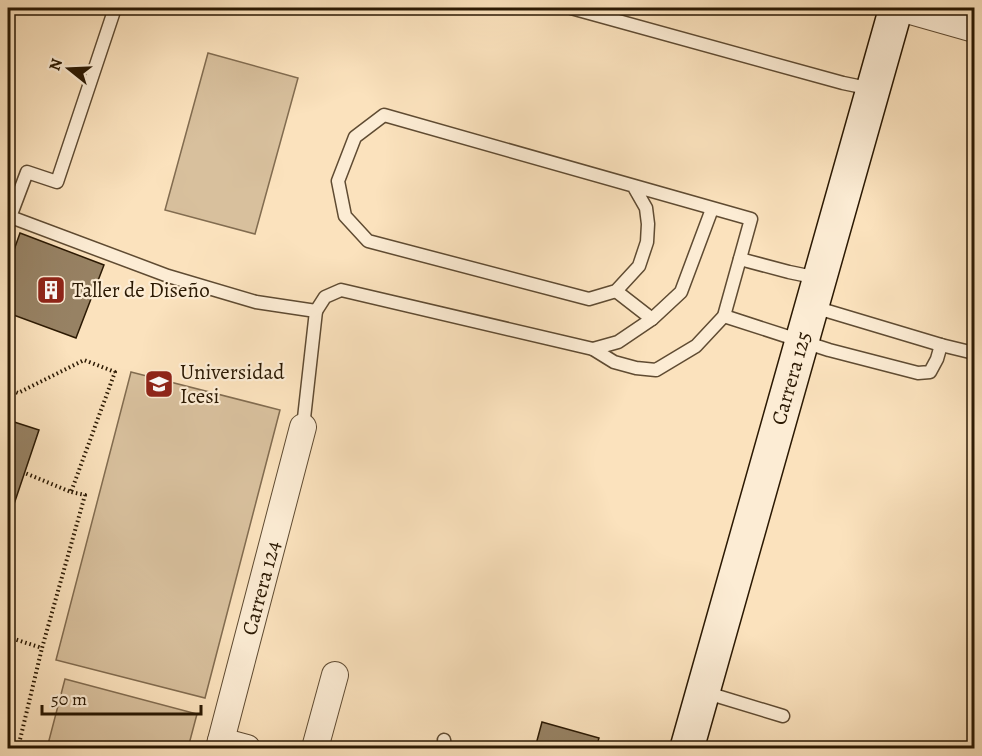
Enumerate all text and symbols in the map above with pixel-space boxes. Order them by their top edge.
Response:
north arrow [39,39,99,99]
text: N [43,55,68,74]
building icon: Taller de Diseño [35,274,67,306]
place label: Taller de Diseño [72,276,210,304]
street label: Carrera 125 [764,328,818,428]
place label: Universidad Icesi [180,358,285,410]
school or university icon: Universidad Icesi [143,368,175,400]
street label: Carrera 124 [235,538,287,638]
scale bar [42,678,201,716]
text: 50 m [51,687,87,711]

